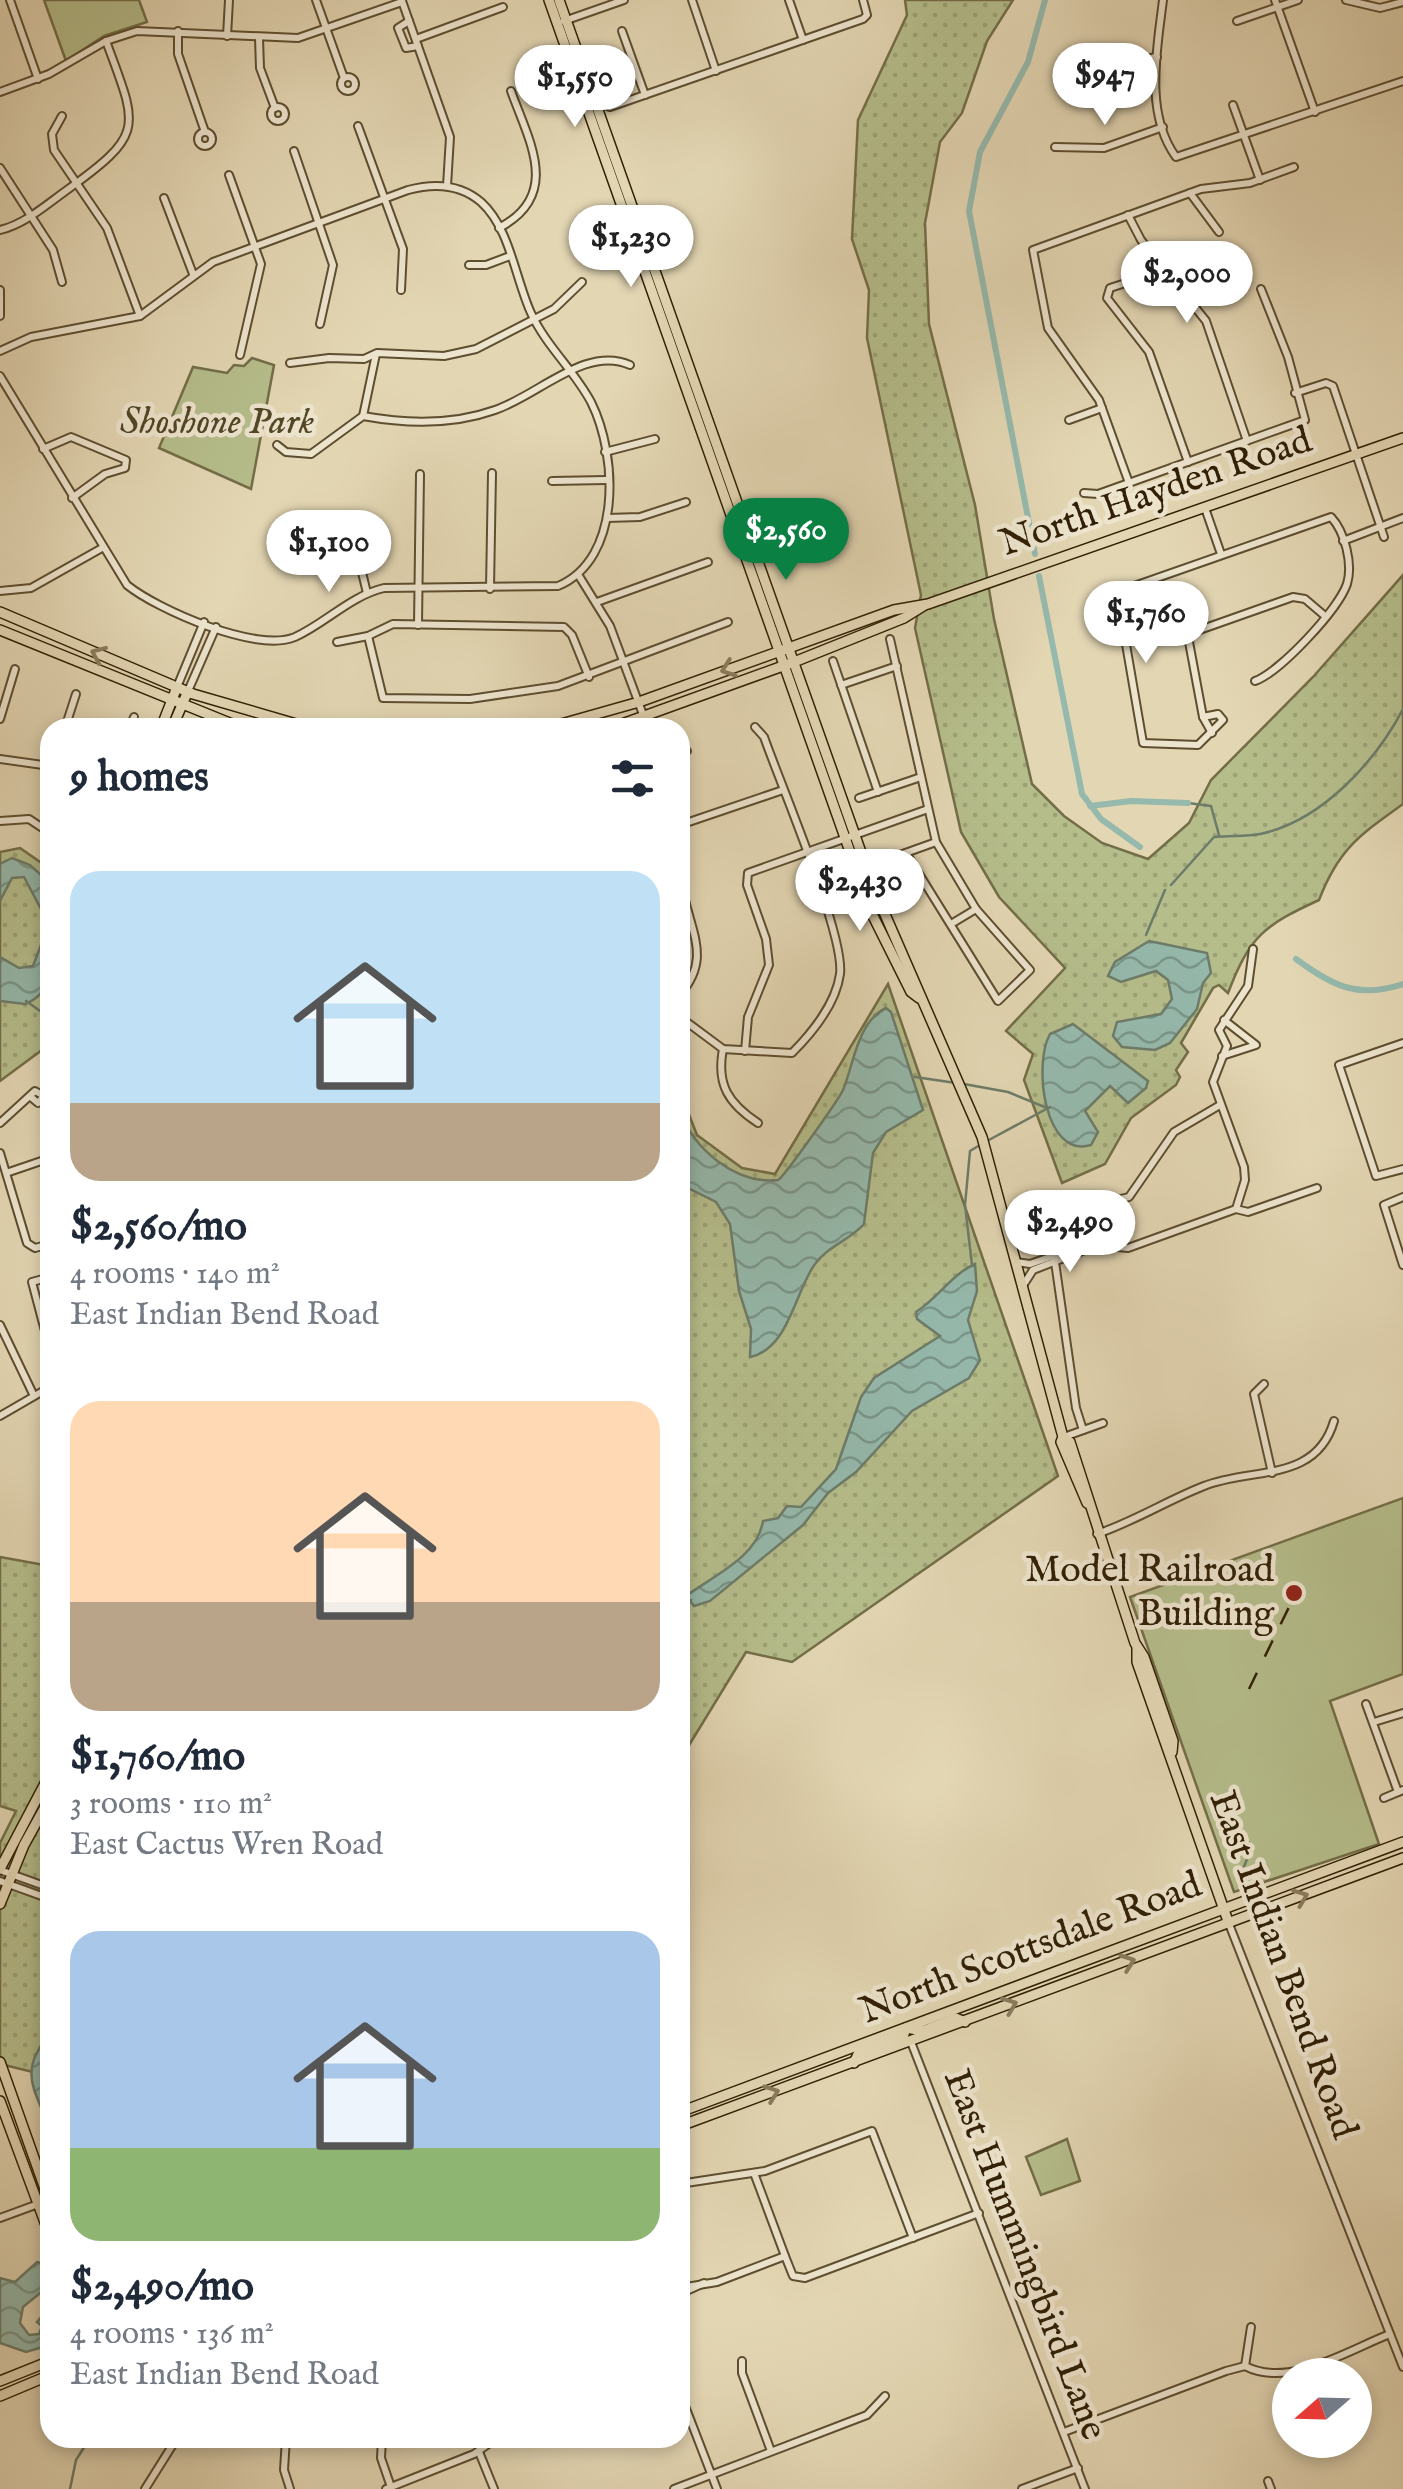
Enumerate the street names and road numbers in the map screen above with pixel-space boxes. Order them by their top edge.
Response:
street label: North Hayden Road [994,417,1319,569]
street label: East Indian Bend Road [1197,1784,1368,2146]
street label: North Scottsdale Road [853,1861,1209,2036]
street label: East Hummingbird Lane [931,2063,1117,2447]

